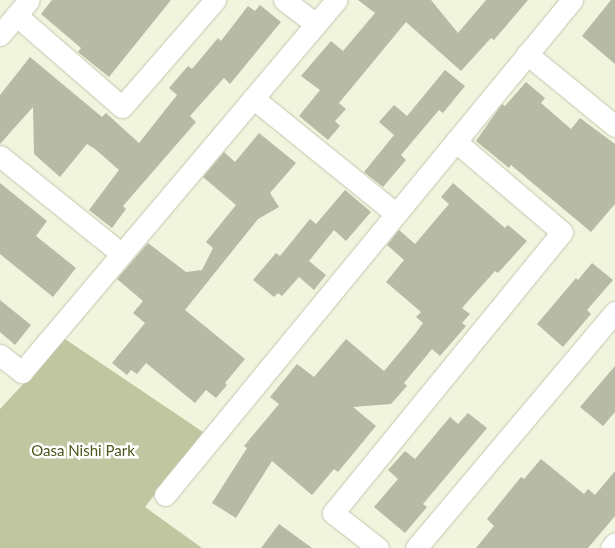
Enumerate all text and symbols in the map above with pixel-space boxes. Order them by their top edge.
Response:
park label: Oasa Nishi Park [31,442,135,460]

